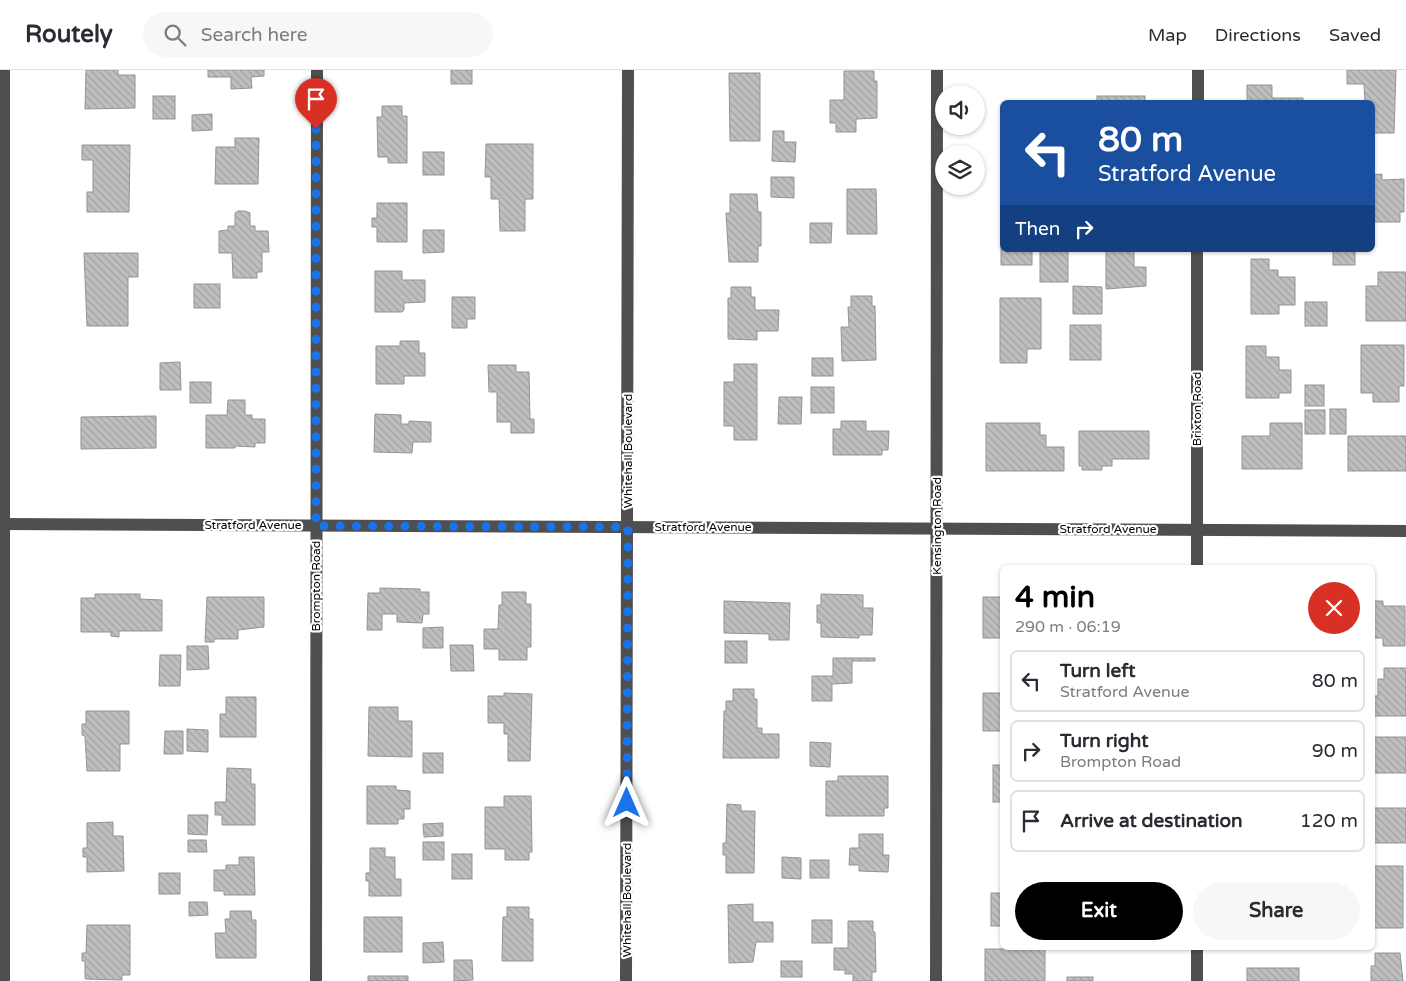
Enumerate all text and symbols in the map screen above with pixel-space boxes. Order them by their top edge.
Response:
search box [143,12,493,57]
text: Routely [25,20,113,49]
icon: search [161,21,189,49]
text: Search here [201,24,308,46]
text: Map [1148,24,1187,46]
text: Directions [1215,24,1301,46]
text: Saved [1329,24,1381,46]
pin [295,78,337,129]
icon: arrive [302,85,330,113]
map controls [935,85,985,195]
button: sound [935,85,985,135]
text: 80 m [1098,119,1183,161]
icon: left [1015,120,1080,185]
button: layers [935,145,985,195]
text: Stratford Avenue [1098,161,1276,187]
icon: right [1070,215,1098,243]
text: Then [1015,218,1060,240]
street label: Brixton Road [1190,372,1204,446]
street label: Whitehall Boulevard [621,394,635,508]
street label: Kensington Road [930,477,944,575]
street label: Stratford Avenue [204,518,302,532]
street label: Stratford Avenue [654,520,752,534]
street label: Stratford Avenue [1059,522,1157,536]
street label: Brompton Road [309,541,323,631]
text: 4 min [1015,579,1095,616]
button: close [1308,582,1360,634]
text: 290 m · 06:19 [1015,617,1121,637]
text: Turn left [1060,660,1136,682]
icon: left [1017,667,1045,695]
text: 80 m [1312,670,1358,692]
text: Stratford Avenue [1060,682,1189,702]
text: Turn right [1060,730,1148,752]
icon: right [1017,737,1045,765]
text: 90 m [1312,740,1358,762]
text: Brompton Road [1060,752,1181,772]
position arrow [600,776,652,828]
icon: arrive [1017,807,1045,835]
text: Arrive at destination [1060,810,1243,832]
text: 120 m [1300,810,1358,832]
street label: Whitehall Boulevard [620,843,634,957]
button: Exit [1015,882,1183,940]
button: Share [1193,882,1360,940]

